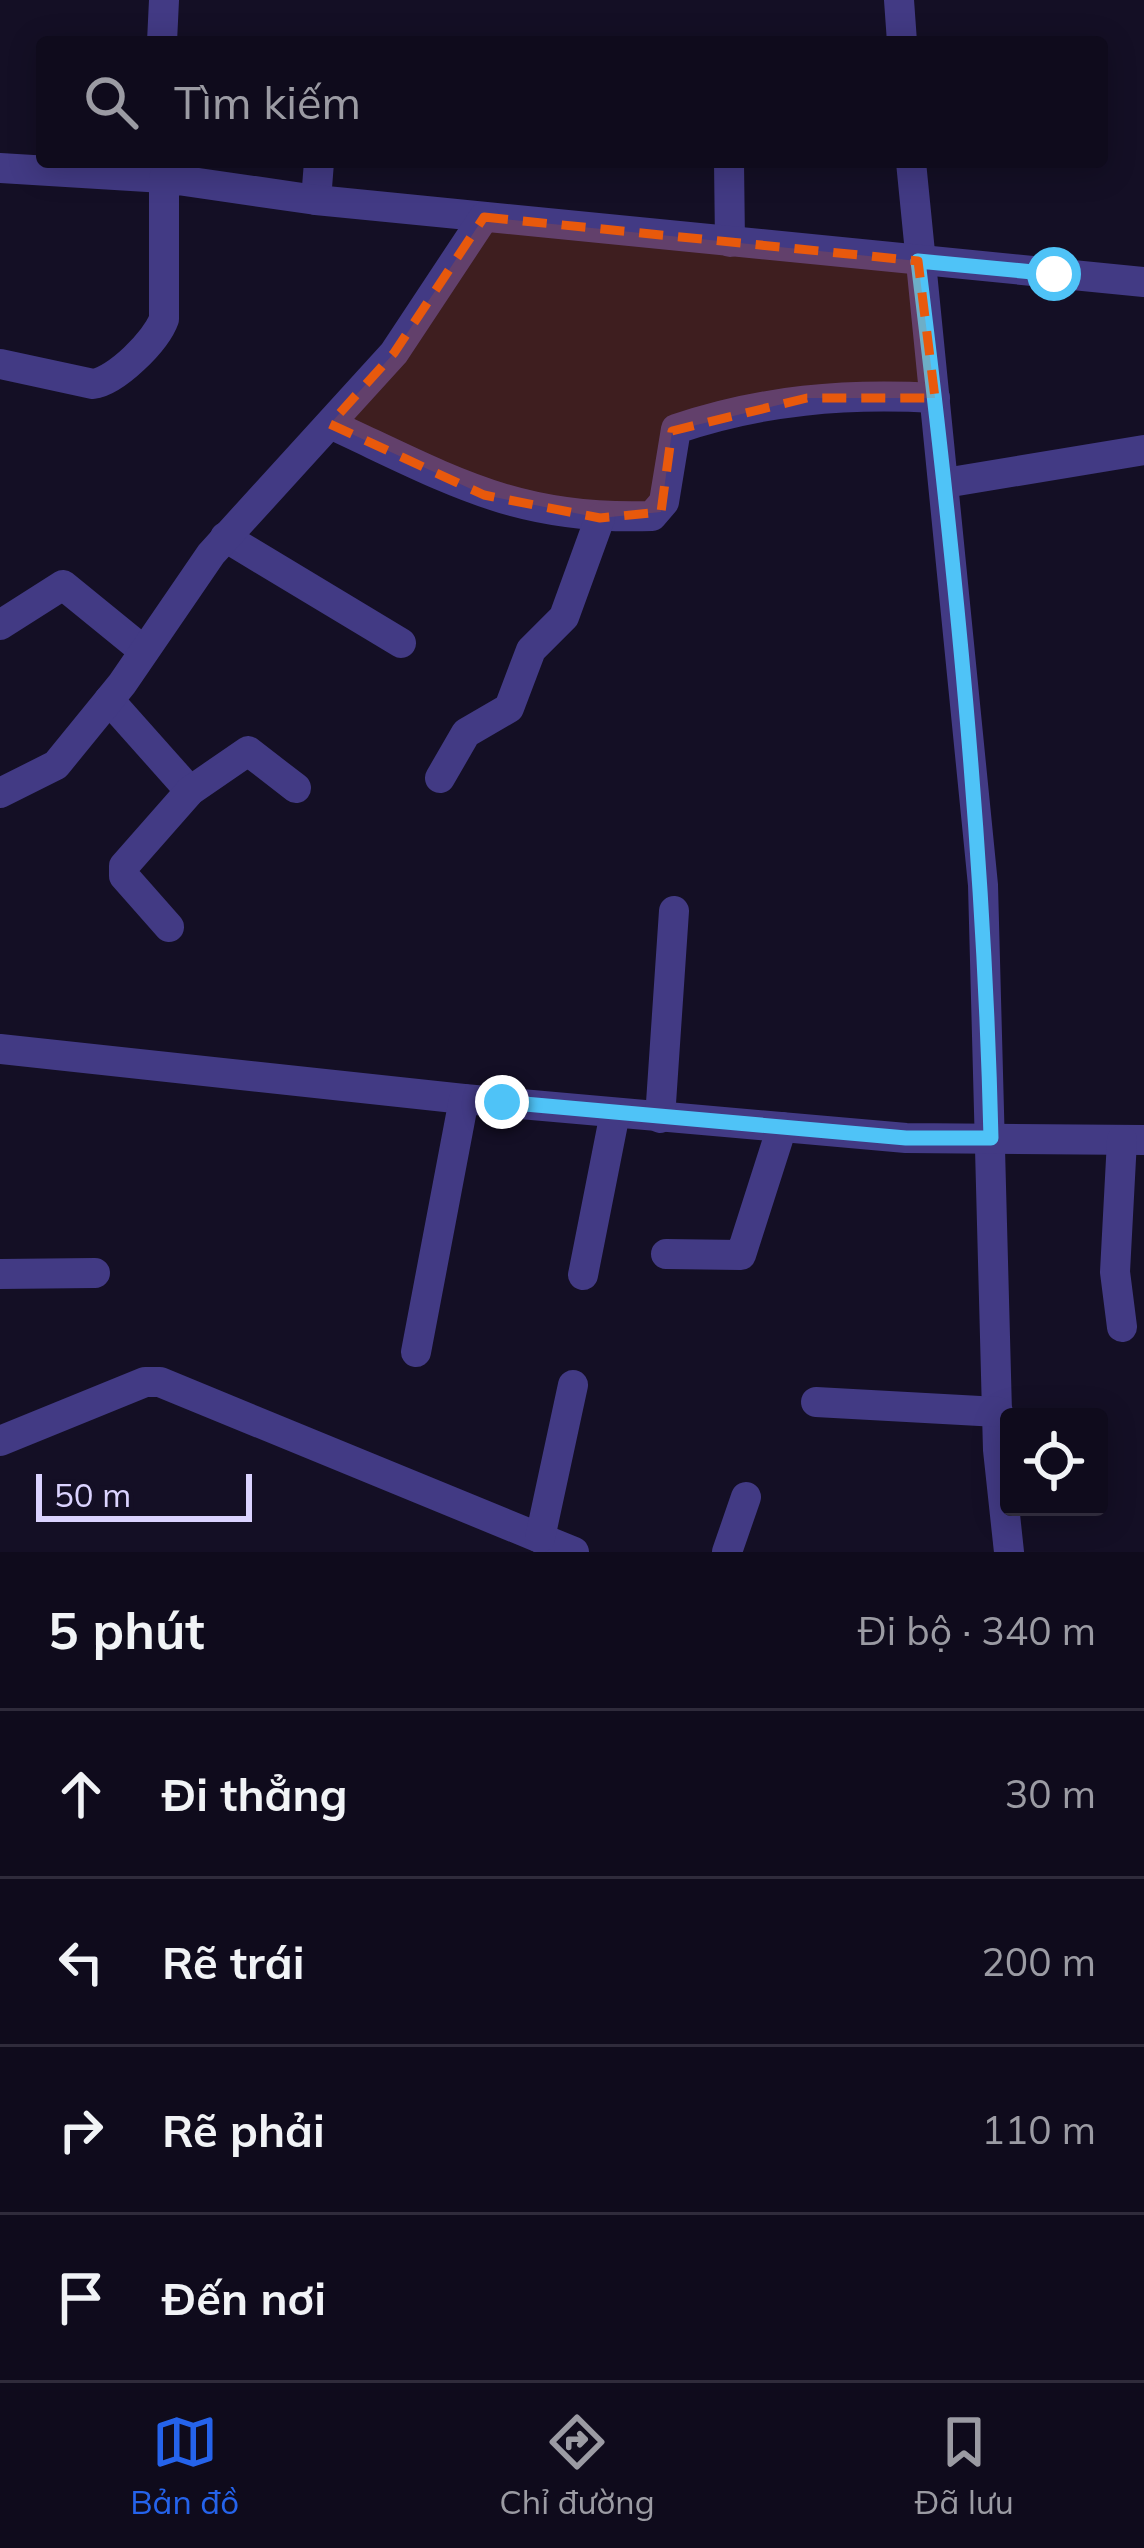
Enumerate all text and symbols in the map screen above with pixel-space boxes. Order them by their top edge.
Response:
search box [36,36,1108,168]
icon: search [78,69,144,135]
text: Tìm kiếm [174,74,361,130]
route start [1027,247,1081,301]
route end [475,1075,529,1129]
map controls [1000,1408,1108,1516]
button: locate [1000,1408,1108,1516]
scale bar [36,1468,252,1521]
text: 50 m [54,1474,131,1515]
text: 5 phút [48,1598,205,1662]
text: Đi bộ · 340 m [858,1606,1096,1655]
icon: ahead [48,1761,114,1827]
text: Đi thẳng [162,1766,348,1822]
text: 30 m [1005,1769,1096,1818]
icon: left [48,1929,114,1995]
text: Rẽ trái [162,1934,304,1990]
text: 200 m [981,1937,1096,1986]
icon: right [48,2097,114,2163]
text: Rẽ phải [162,2102,325,2158]
text: 110 m [981,2105,1096,2154]
icon: arrive [48,2265,114,2331]
text: Đến nơi [162,2270,326,2326]
tab: Bản đồ [130,2409,239,2522]
tab: Chỉ đường [499,2409,655,2522]
tab: Đã lưu [915,2409,1014,2522]

